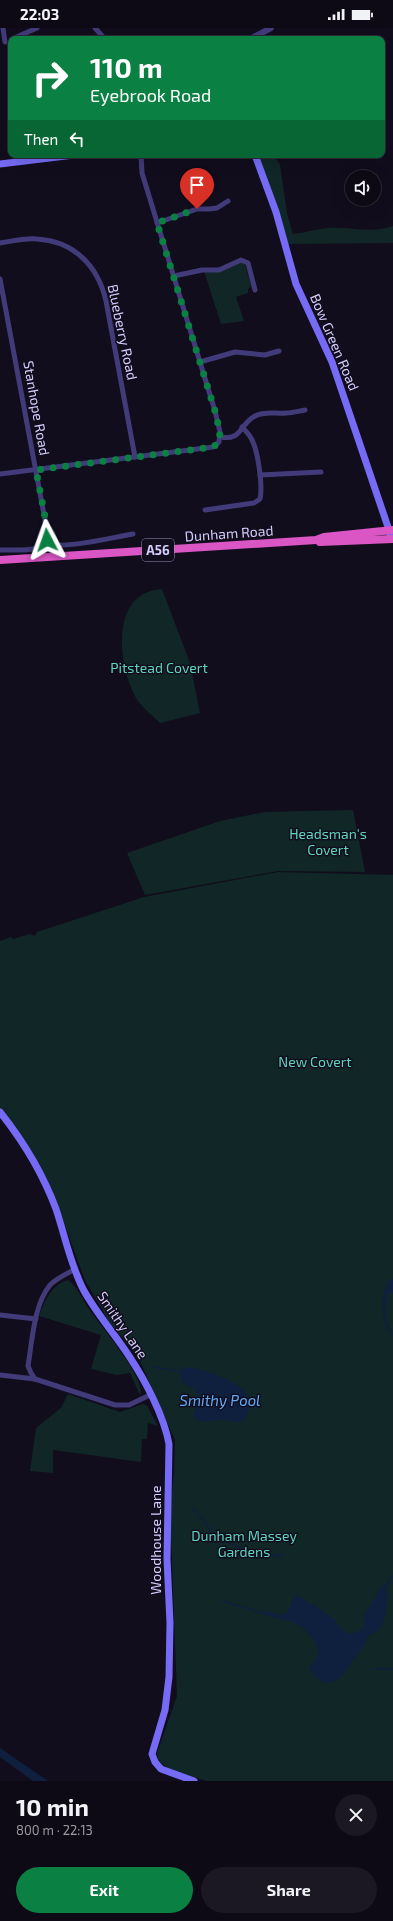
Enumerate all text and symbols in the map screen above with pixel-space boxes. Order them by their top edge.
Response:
text: 22:03 [20,5,59,23]
text: 110 m [90,50,163,84]
icon: right [24,52,76,104]
text: Eyebrook Road [90,84,211,106]
icon: left [66,128,88,150]
text: Then [24,130,58,148]
pin [180,168,214,209]
map controls [345,170,381,206]
button: sound [345,170,381,206]
icon: arrive [186,174,208,196]
street label: Blueberry Road [105,283,141,381]
street label: Bow Green Road [307,291,363,393]
street label: Stanhope Road [20,359,54,457]
position arrow [26,519,68,561]
street label: Dunham Road [184,521,274,545]
road number: A56 [142,539,174,561]
park label: Pitstead Covert [110,659,208,676]
park label: Headsman's Covert [289,825,367,858]
park label: New Covert [278,1053,352,1070]
street label: Smithy Lane [94,1288,152,1362]
water label: Smithy Pool [179,1391,261,1410]
street label: Woodhouse Lane [147,1485,164,1595]
park label: Dunham Massey Gardens [191,1527,297,1560]
text: 10 min [16,1792,89,1821]
button: close [335,1794,377,1836]
text: 800 m · 22:13 [16,1822,93,1838]
button: Exit [16,1867,193,1913]
button: Share [201,1867,377,1913]

